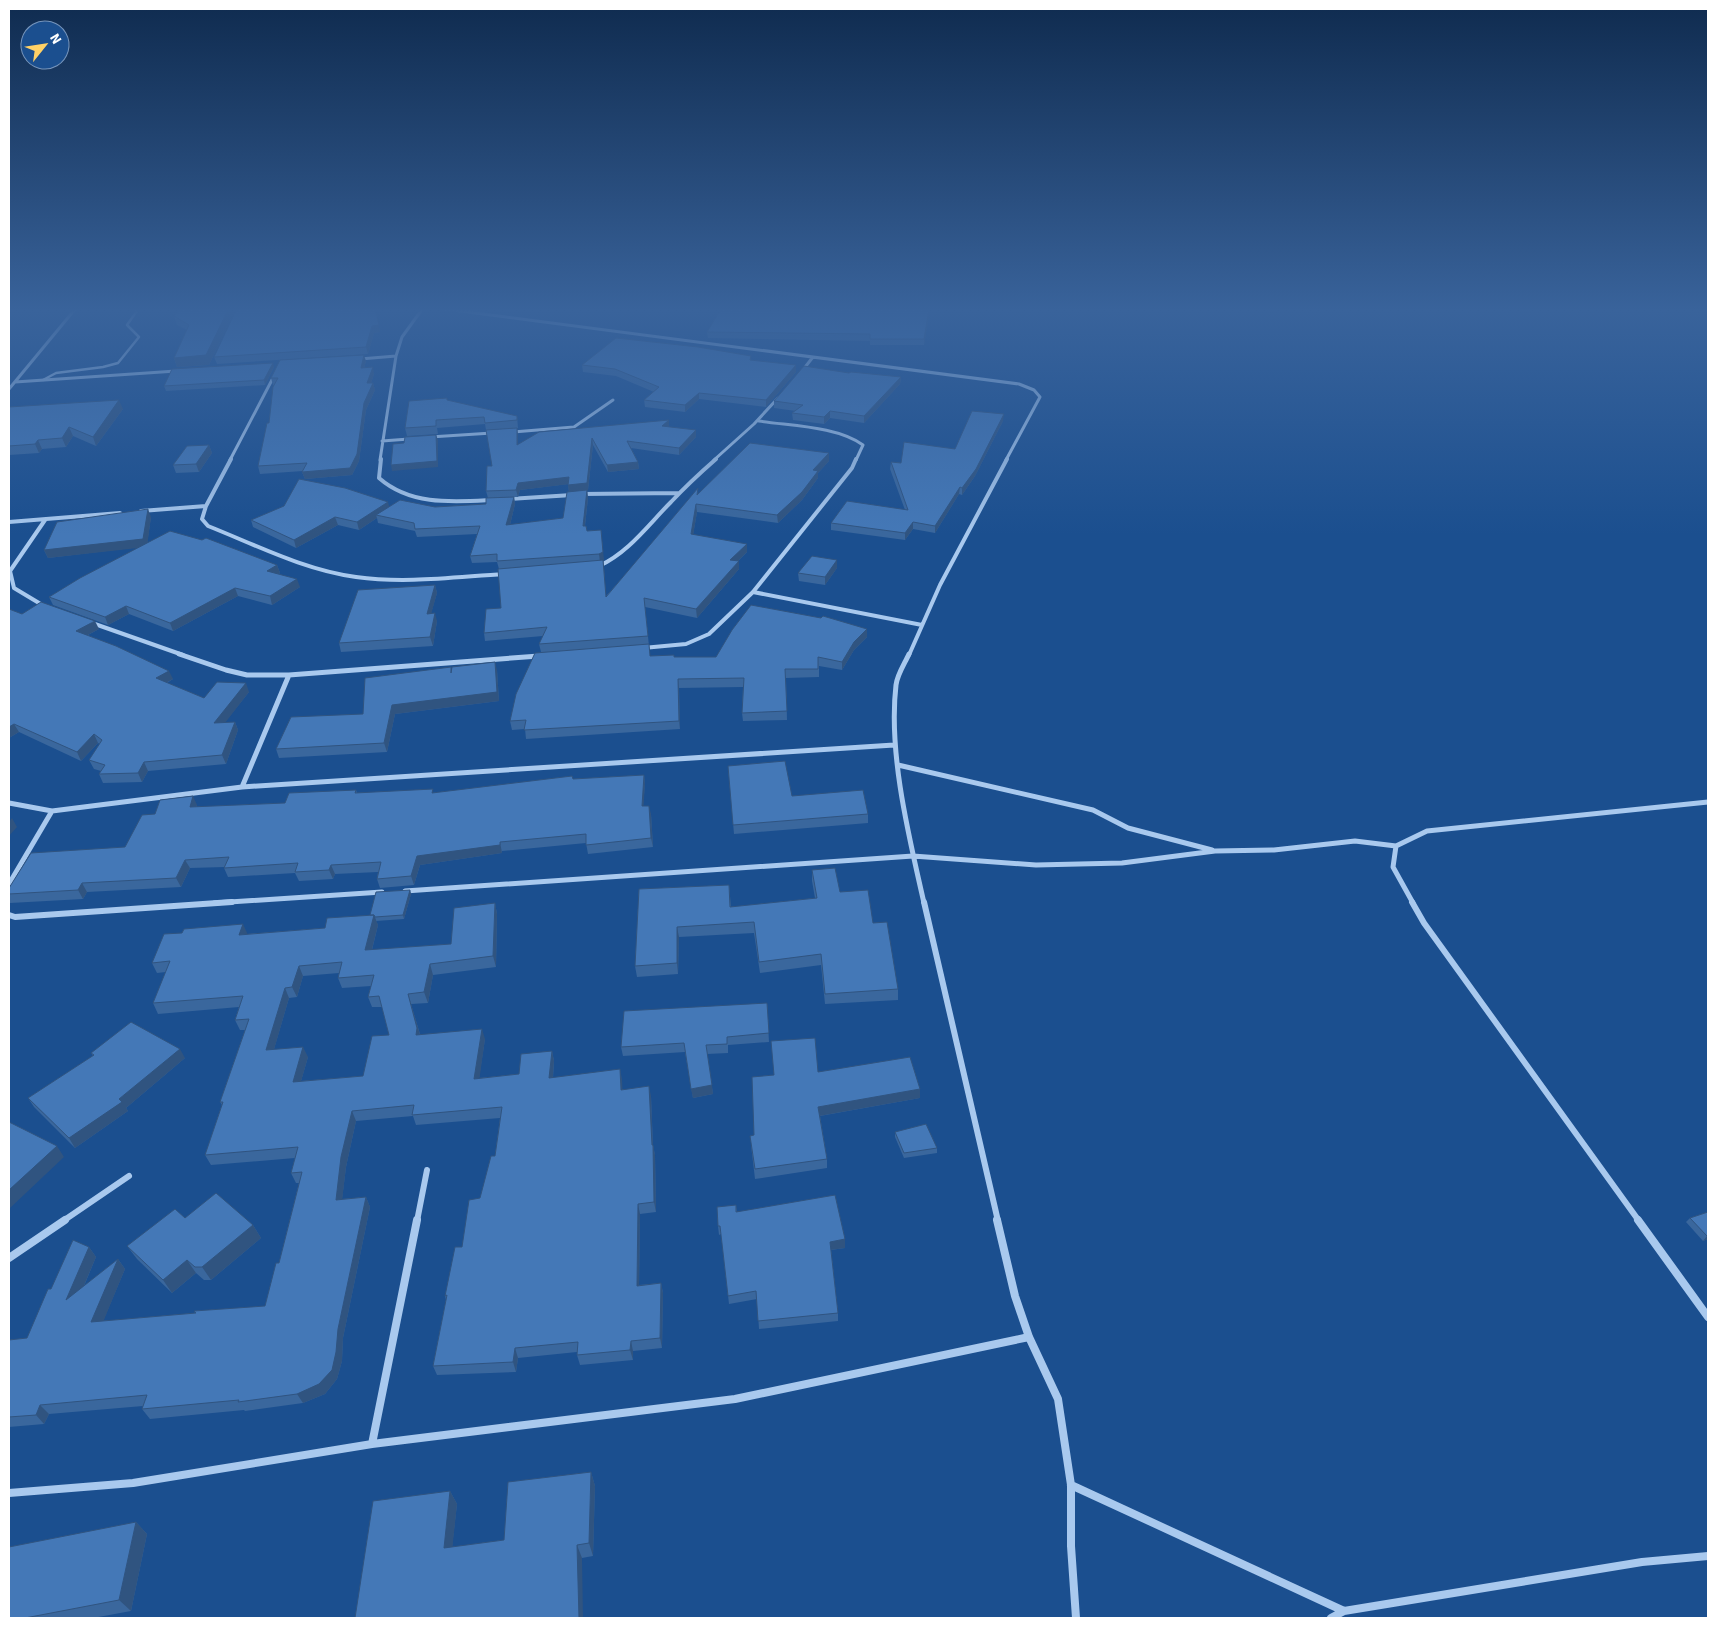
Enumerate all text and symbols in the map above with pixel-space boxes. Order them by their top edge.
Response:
north arrow [20,20,70,70]
text: N [44,30,66,48]

